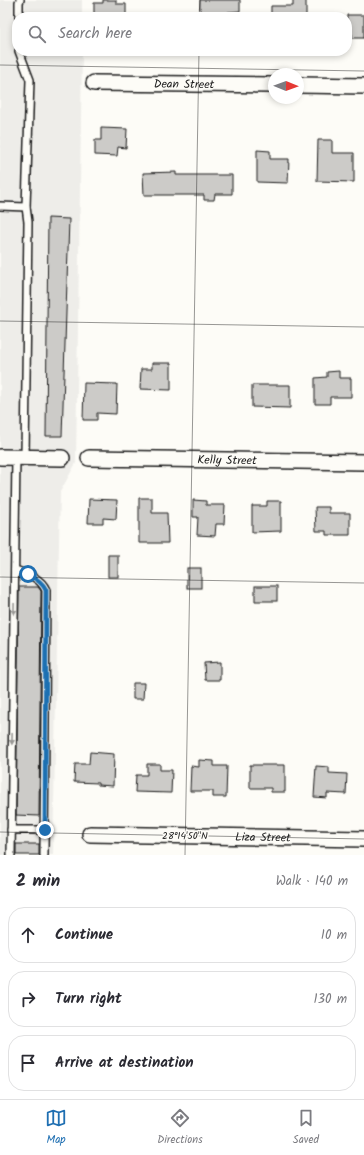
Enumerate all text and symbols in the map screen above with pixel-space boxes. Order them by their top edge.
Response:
search box [12,12,352,56]
text: Search here [58,22,132,46]
icon: search [26,23,48,45]
north arrow [268,68,304,104]
street label: Dean Street [154,74,215,94]
street label: Kelly Street [197,450,257,470]
route start [19,565,37,583]
one-way arrow [11,603,17,616]
one-way arrow [9,733,16,745]
route end [36,821,54,839]
street label: Liza Street [235,827,291,847]
text: 28°14'50"N [162,828,208,844]
text: 2 min [16,868,60,895]
text: Walk · 140 m [276,871,348,892]
text: Continue [55,923,113,947]
icon: ahead [17,924,39,946]
text: 10 m [321,925,347,946]
text: Turn right [55,987,122,1011]
icon: right [17,988,39,1010]
text: 130 m [313,989,347,1010]
text: Arrive at destination [55,1051,194,1075]
icon: arrive [17,1052,39,1074]
tab: Map [45,1107,67,1149]
tab: Directions [157,1107,203,1149]
tab: Saved [293,1107,319,1149]

